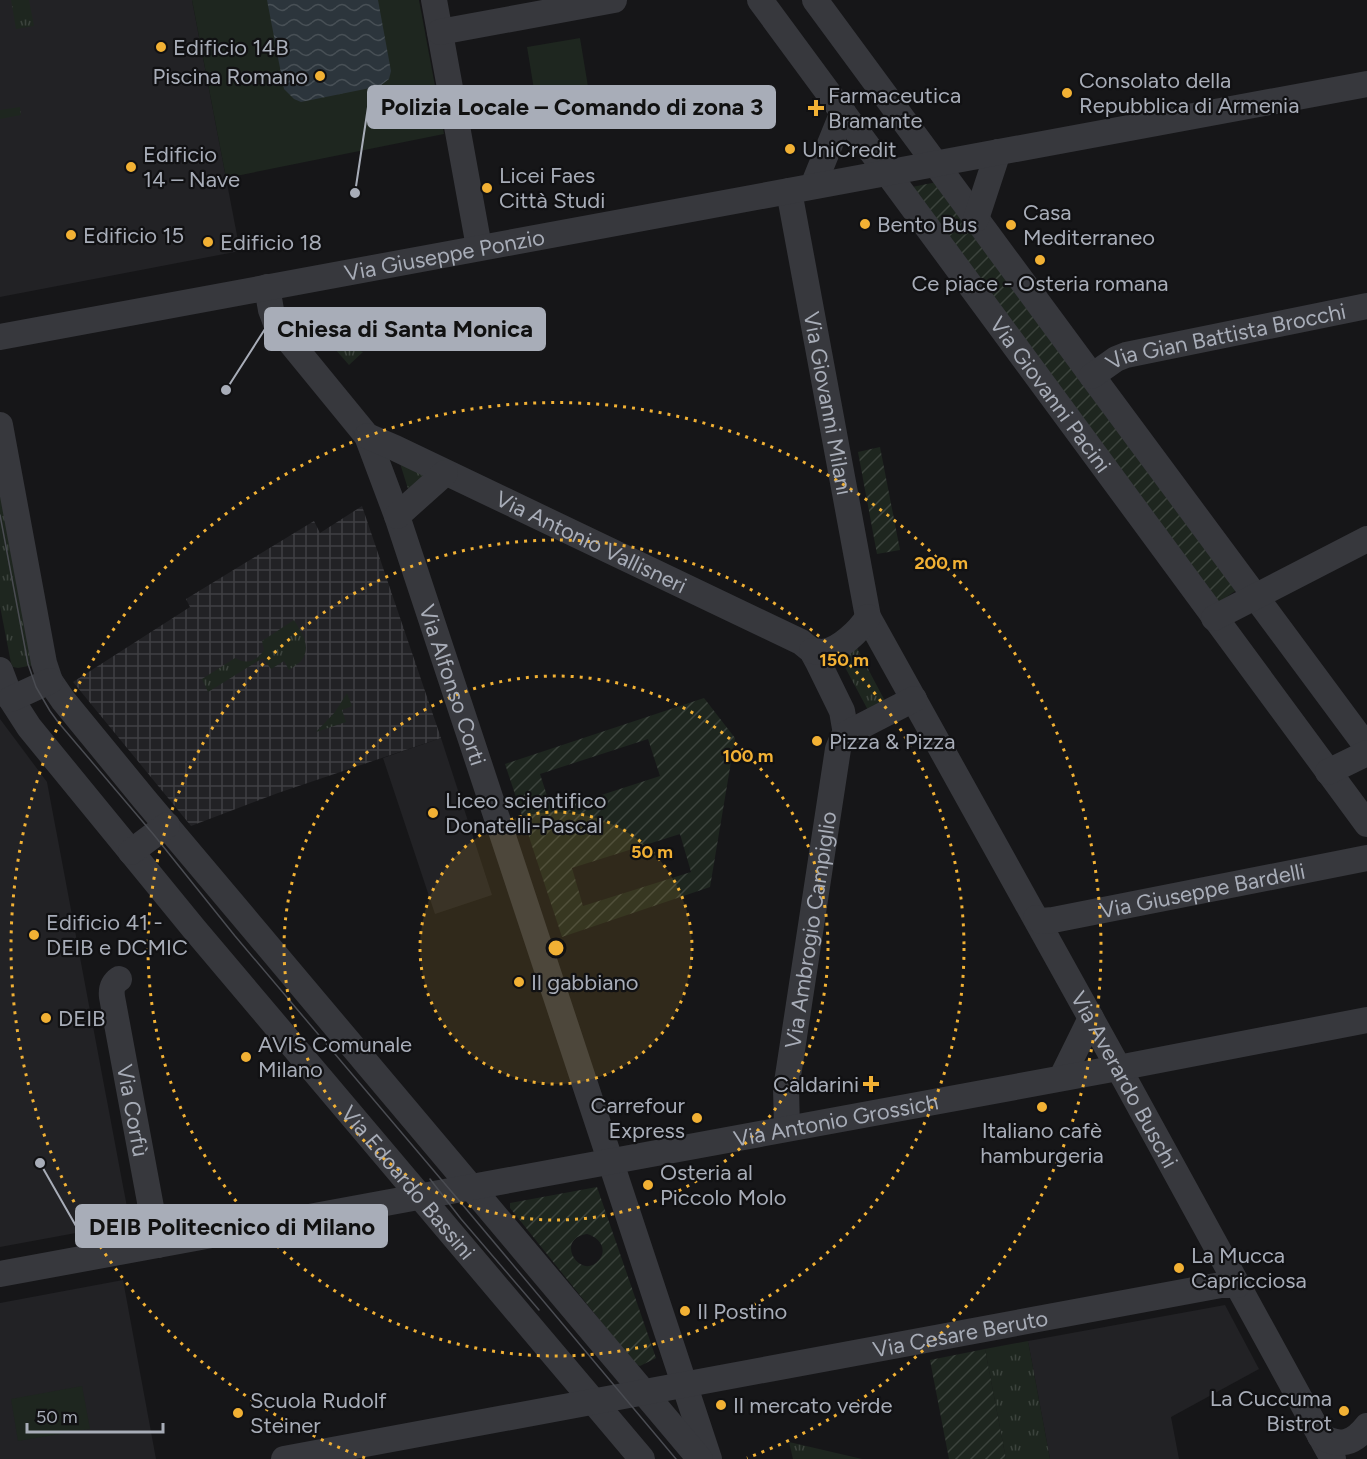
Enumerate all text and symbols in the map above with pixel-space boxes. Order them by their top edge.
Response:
place label: Edificio 14B [173,34,289,61]
marker: Edificio 14B [154,40,168,54]
place label: Piscina Romano [152,63,308,90]
place label: Consolato della Repubblica di Armenia [1079,67,1299,119]
marker: Piscina Romano [313,69,327,83]
place label: Farmaceutica Bramante [828,82,961,134]
callout: Polizia Locale – Comando di zona 3 [368,86,775,128]
marker: Consolato della Repubblica di Armenia [1060,86,1074,100]
text: Polizia Locale – Comando di zona 3 [381,92,763,121]
marker: Farmaceutica Bramante [809,101,823,115]
place label: UniCredit [802,136,897,163]
place label: Edificio 14 – Nave [143,141,240,193]
marker: UniCredit [783,142,797,156]
marker: Edificio 14 – Nave [124,160,138,174]
place label: Licei Faes Città Studi [499,162,605,214]
marker: Licei Faes Città Studi [480,181,494,195]
place label: Casa Mediterraneo [1023,199,1155,251]
place label: Bento Bus [877,211,977,238]
marker: Bento Bus [858,217,872,231]
marker: Casa Mediterraneo [1004,218,1018,232]
place label: Edificio 15 [83,222,184,249]
street label: Via Giuseppe Ponzio [342,223,547,287]
marker: Edificio 15 [64,228,78,242]
place label: Edificio 18 [220,229,322,256]
marker: Edificio 18 [201,235,215,249]
marker: Ce piace - Osteria romana [1033,253,1047,267]
place label: Ce piace - Osteria romana [911,270,1169,297]
street label: Via Gian Battista Brocchi [1100,297,1348,376]
callout: Chiesa di Santa Monica [265,308,545,350]
street label: Via Giovanni Milani [798,309,859,497]
street label: Via Giovanni Pacini [984,311,1117,478]
text: Chiesa di Santa Monica [277,314,533,343]
street label: Via Antonio Vallisneri [491,485,691,599]
text: 200 m [914,552,968,574]
street label: Via Alfonso Corti [414,601,492,769]
text: 150 m [819,649,869,671]
place label: Pizza & Pizza [829,728,955,755]
marker: Pizza & Pizza [810,734,824,748]
text: 100 m [723,745,773,767]
place label: Liceo scientifico Donatelli-Pascal [445,787,607,839]
marker: Liceo scientifico Donatelli-Pascal [426,806,440,820]
street label: Via Ambrogio Campiglio [779,809,842,1050]
text: 50 m [631,841,673,863]
street label: Via Giuseppe Bardelli [1097,857,1307,924]
place label: Edificio 41 - DEIB e DCMIC [46,909,188,961]
marker: Edificio 41 - DEIB e DCMIC [27,928,41,942]
centre of rings [546,938,566,958]
place label: Il gabbiano [531,969,639,996]
marker: Il gabbiano [512,975,526,989]
street label: Via Averardo Buschi [1065,986,1184,1172]
place label: DEIB [58,1005,106,1032]
marker: DEIB [39,1011,53,1025]
place label: AVIS Comunale Milano [258,1031,412,1083]
marker: AVIS Comunale Milano [239,1050,253,1064]
street label: Via Corfù [111,1062,155,1159]
place label: Caldarini [773,1071,859,1098]
marker: Caldarini [864,1077,878,1091]
street label: Via Antonio Grossich [731,1088,940,1152]
place label: Carrefour Express [591,1092,686,1144]
street label: Via Edoardo Bassini [336,1100,481,1265]
marker: Italiano cafè hamburgeria [1035,1100,1049,1114]
marker: Carrefour Express [690,1111,704,1125]
place label: Italiano cafè hamburgeria [980,1117,1104,1169]
place label: Osteria al Piccolo Molo [660,1159,786,1211]
marker: Osteria al Piccolo Molo [641,1178,655,1192]
callout: DEIB Politecnico di Milano [76,1205,387,1247]
text: DEIB Politecnico di Milano [89,1212,375,1241]
place label: La Mucca Capricciosa [1191,1242,1307,1294]
marker: La Mucca Capricciosa [1172,1261,1186,1275]
place label: Il Postino [697,1298,787,1325]
marker: Il Postino [678,1304,692,1318]
street label: Via Cesare Beruto [871,1304,1050,1363]
place label: La Cuccuma Bistrot [1210,1385,1332,1437]
place label: Scuola Rudolf Steiner [250,1387,387,1439]
place label: Il mercato verde [733,1392,893,1419]
scale bar [27,1396,164,1434]
marker: Il mercato verde [714,1398,728,1412]
marker: La Cuccuma Bistrot [1337,1404,1351,1418]
text: 50 m [36,1406,78,1428]
marker: Scuola Rudolf Steiner [231,1406,245,1420]

